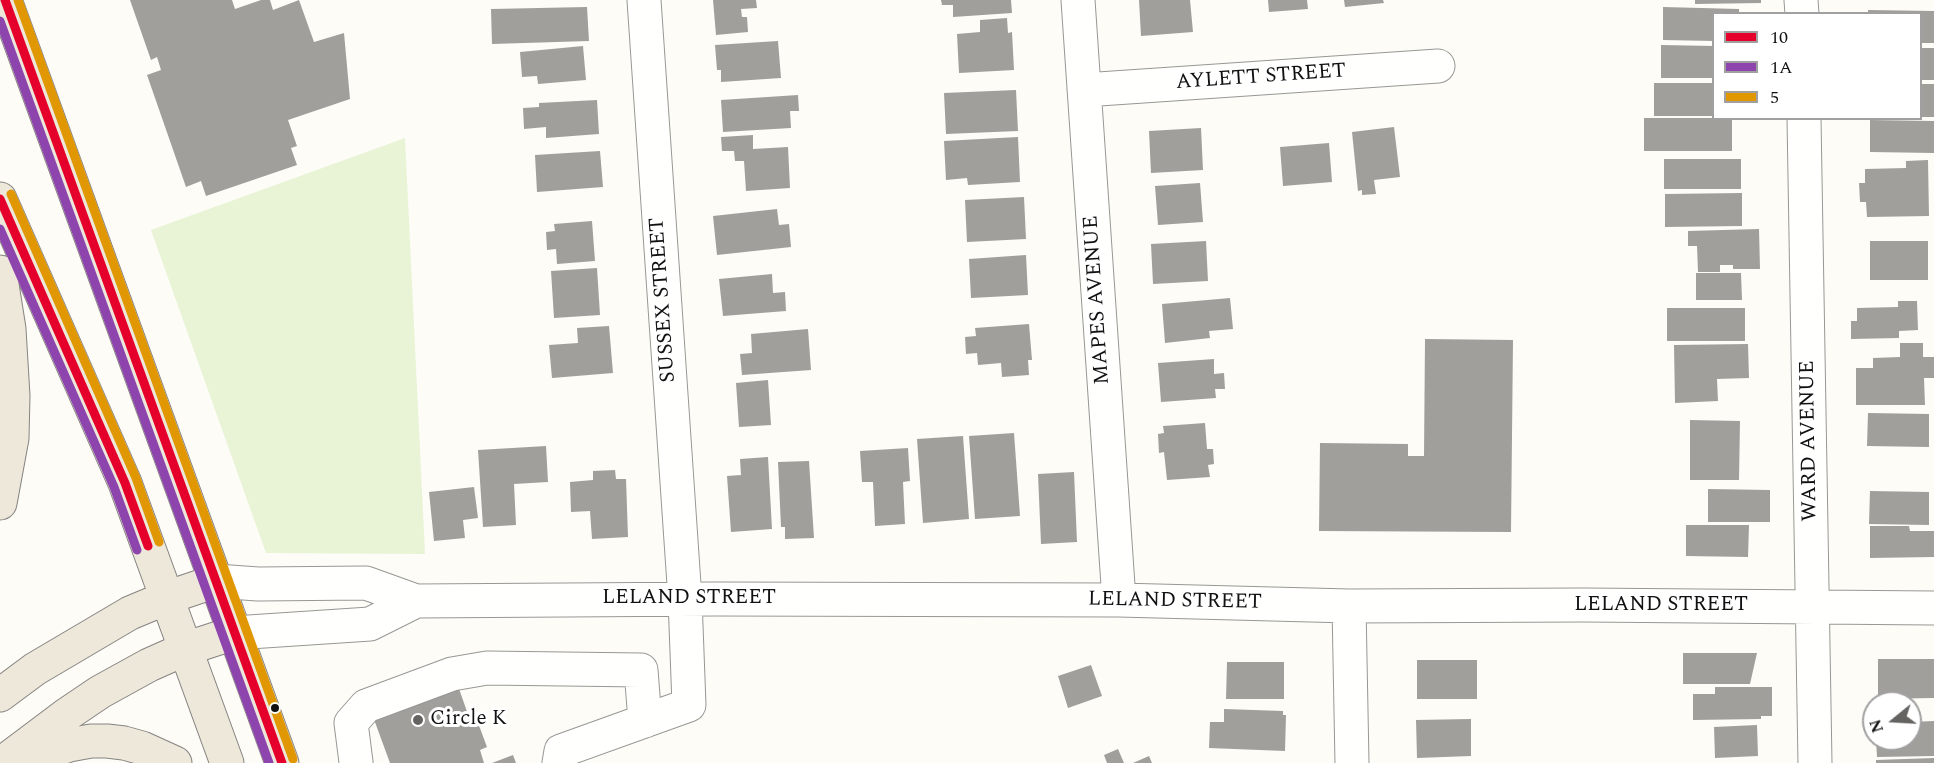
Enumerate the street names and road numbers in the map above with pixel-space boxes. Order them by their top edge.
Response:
street label: AYLETT STREET [1175,59,1347,97]
street label: MAPES AVENUE [1080,214,1116,386]
street label: SUSSEX STREET [646,216,682,384]
street label: WARD AVENUE [1796,360,1824,522]
street label: LELAND STREET [602,586,776,612]
street label: LELAND STREET [1088,588,1262,616]
street label: LELAND STREET [1574,593,1748,619]

